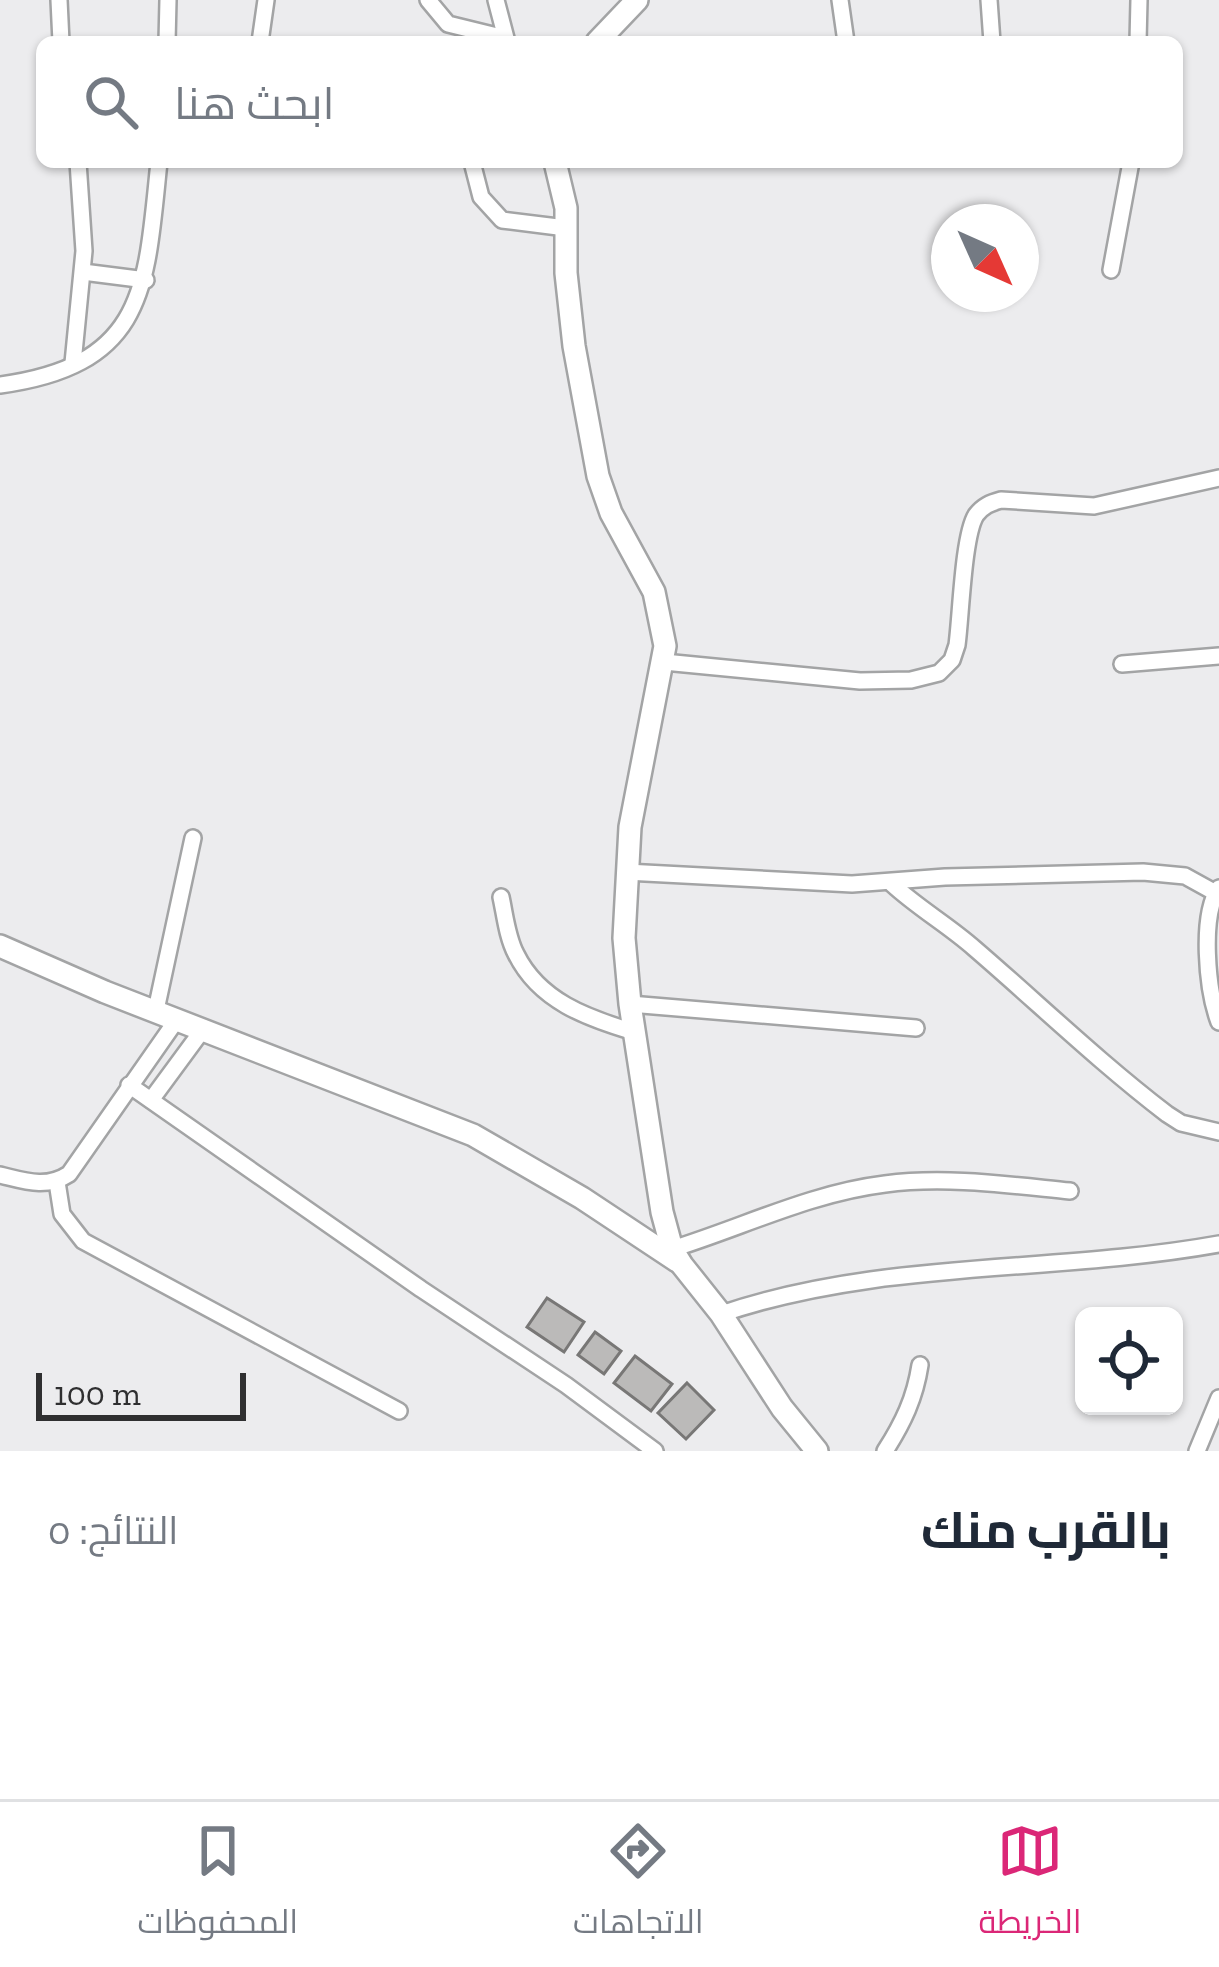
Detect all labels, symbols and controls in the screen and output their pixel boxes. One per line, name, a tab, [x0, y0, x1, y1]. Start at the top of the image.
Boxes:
search box	[36, 36, 1183, 168]
icon: search	[78, 69, 144, 135]
text: ابحث هنا	[174, 77, 335, 131]
north arrow	[931, 204, 1039, 312]
map controls	[1075, 1307, 1183, 1415]
button: locate	[1075, 1307, 1183, 1415]
scale bar	[36, 1367, 246, 1420]
text: 100 m	[54, 1374, 141, 1413]
text: بالقرب منك	[921, 1500, 1171, 1561]
text: النتائج: 0	[48, 1507, 179, 1554]
tab: المحفوظات	[137, 1818, 298, 1952]
tab: الاتجاهات	[573, 1818, 704, 1952]
tab: الخريطة	[979, 1818, 1082, 1952]

